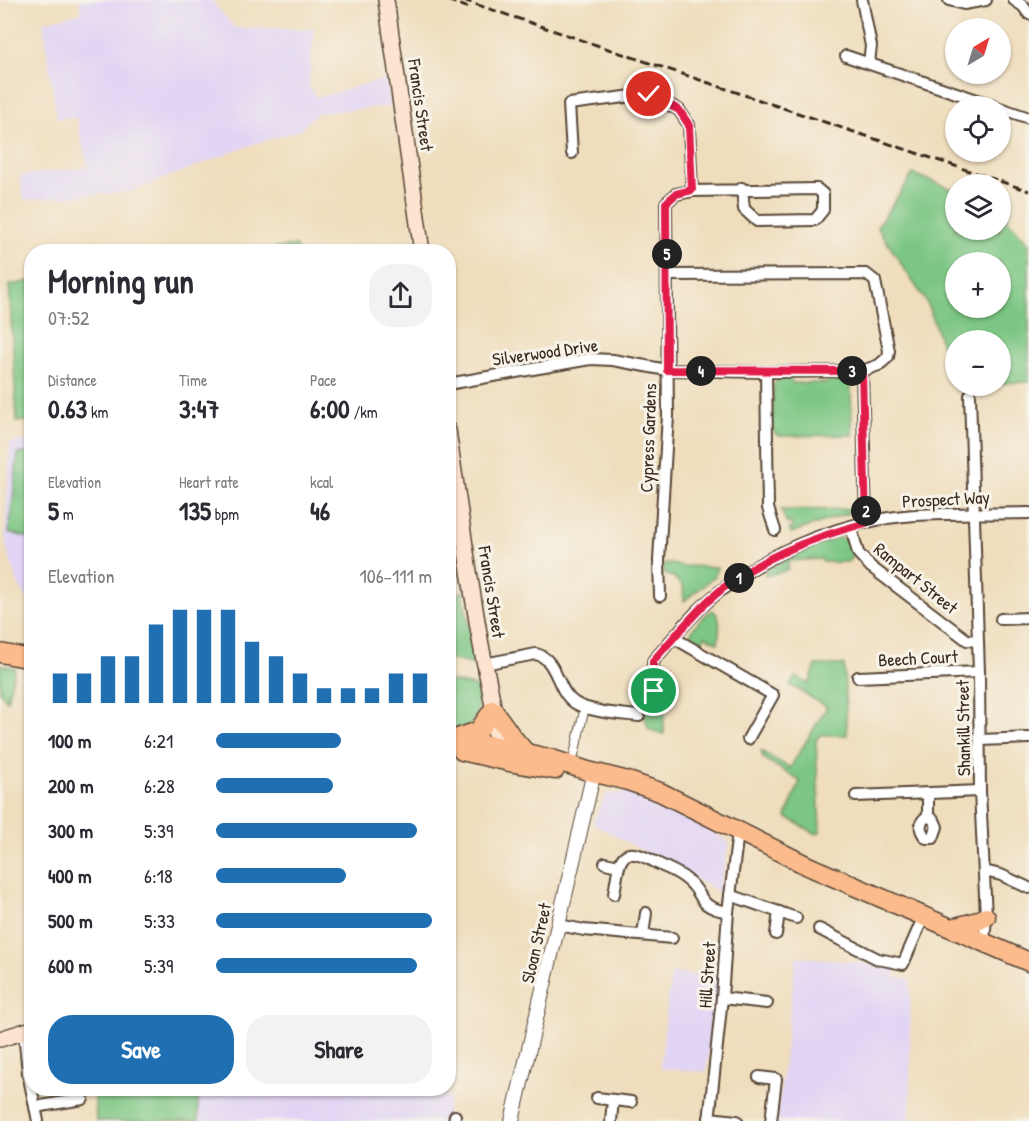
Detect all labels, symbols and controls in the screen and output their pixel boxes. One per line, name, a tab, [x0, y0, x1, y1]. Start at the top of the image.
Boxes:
north arrow	[945, 18, 1011, 84]
map controls	[945, 18, 1011, 396]
street label: Francis Street	[402, 56, 440, 154]
pin	[623, 68, 674, 119]
icon: check	[632, 77, 665, 110]
button: locate	[945, 96, 1011, 162]
button: layers	[945, 174, 1011, 240]
pin: 5	[652, 239, 682, 269]
text: 5	[664, 243, 670, 265]
button: +	[945, 252, 1011, 318]
text: Morning run	[48, 259, 194, 303]
button: share	[369, 264, 432, 327]
text: 07:52	[48, 304, 89, 331]
button: −	[945, 330, 1011, 396]
street label: Silverwood Drive	[491, 332, 599, 372]
pin: 4	[686, 356, 716, 386]
pin: 3	[837, 356, 867, 386]
text: 4	[698, 360, 704, 382]
text: 3	[848, 360, 856, 382]
text: Distance	[48, 369, 97, 391]
text: Time	[179, 369, 207, 391]
text: Pace	[310, 369, 337, 391]
street label: Cypress Gardens	[634, 383, 662, 493]
text: 0.63	[48, 391, 87, 426]
text: 3:47	[179, 391, 219, 426]
text: 6:00	[310, 391, 350, 426]
text: km	[87, 401, 108, 423]
text: /km	[350, 401, 378, 423]
text: Elevation	[48, 471, 101, 493]
text: Heart rate	[179, 471, 239, 493]
text: kcal	[310, 471, 333, 493]
street label: Prospect Way	[902, 484, 991, 514]
text: 5	[48, 493, 59, 528]
text: 135	[179, 493, 211, 528]
text: 46	[310, 493, 330, 528]
pin: 2	[851, 496, 881, 526]
text: 2	[862, 500, 870, 522]
text: m	[59, 503, 74, 525]
text: bpm	[211, 503, 239, 525]
street label: Rampart Street	[869, 536, 964, 620]
street label: Francis Street	[472, 543, 512, 641]
text: Elevation	[48, 562, 114, 589]
text: 106–111 m	[359, 562, 432, 589]
pin: 1	[724, 563, 754, 593]
text: 1	[736, 567, 742, 589]
street label: Beech Court	[878, 643, 959, 673]
pin	[628, 665, 679, 716]
icon: arrive	[637, 674, 670, 707]
street label: Shankill Street	[950, 679, 976, 776]
text: 100 m	[48, 727, 91, 754]
text: 6:21	[144, 727, 173, 754]
text: 200 m	[48, 772, 93, 799]
text: 6:28	[144, 772, 175, 799]
text: 300 m	[48, 817, 93, 844]
text: 5:39	[144, 817, 173, 844]
text: 400 m	[48, 862, 92, 889]
text: 6:18	[144, 862, 173, 889]
street label: Sloan Street	[515, 900, 558, 986]
text: 500 m	[48, 907, 93, 934]
text: 5:33	[144, 907, 175, 934]
street label: Hill Street	[692, 940, 722, 1009]
text: 600 m	[48, 952, 92, 979]
text: 5:39	[144, 952, 173, 979]
button: Save	[48, 1015, 234, 1084]
button: Share	[246, 1015, 432, 1084]

